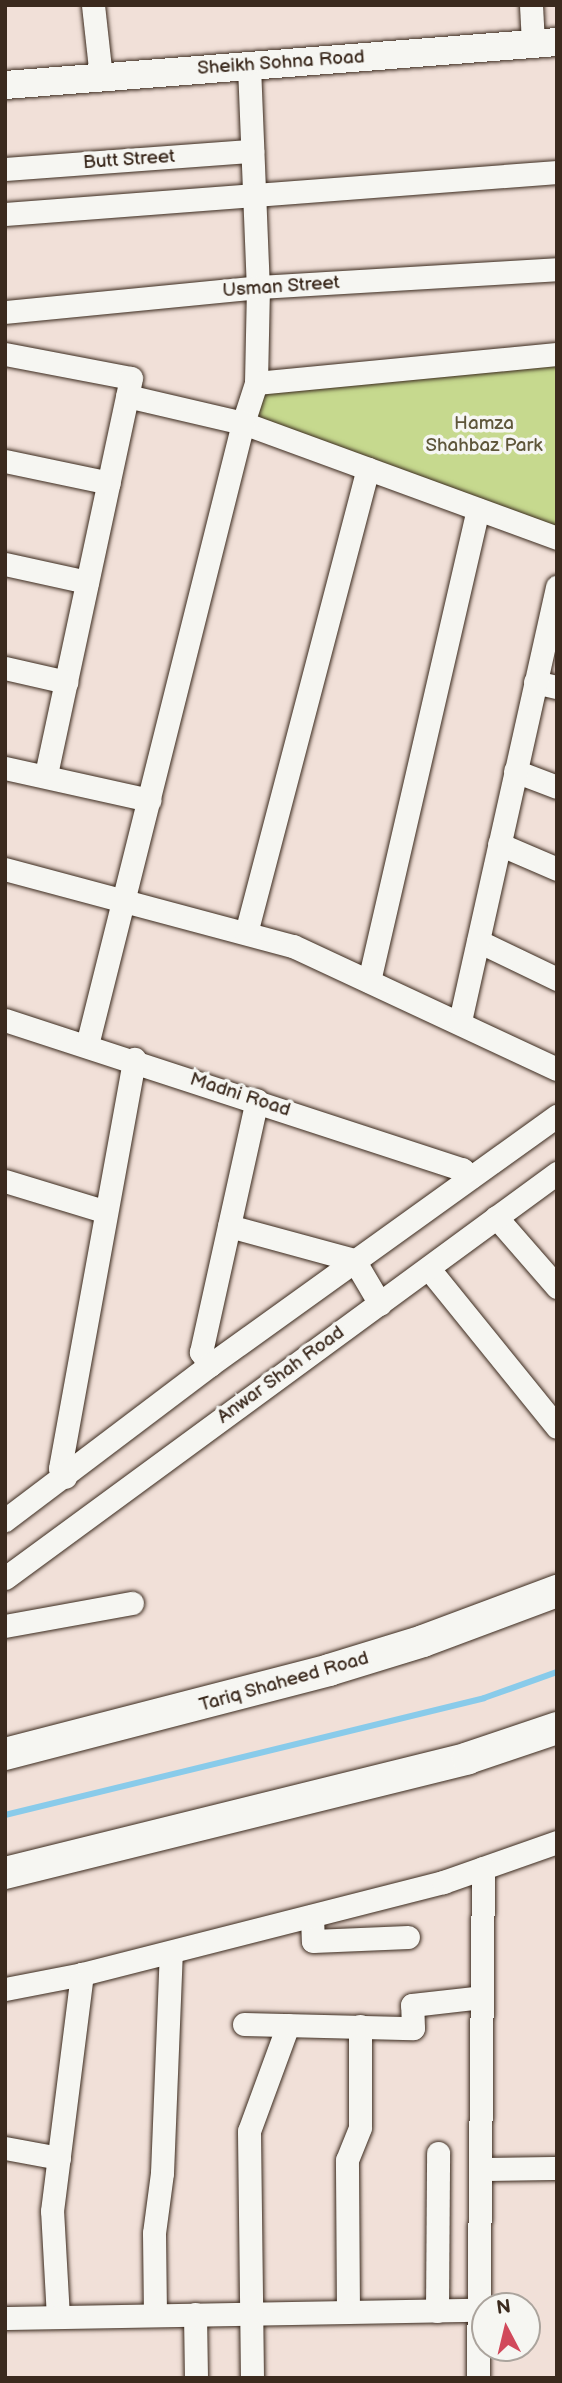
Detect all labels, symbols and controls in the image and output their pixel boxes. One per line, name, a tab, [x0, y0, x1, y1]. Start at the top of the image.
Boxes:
street label: Sheikh Sohna Road	[196, 46, 366, 80]
street label: Butt Street	[82, 145, 176, 175]
street label: Usman Street	[221, 272, 341, 302]
park label: Hamza Shahbaz Park	[425, 413, 543, 457]
street label: Madni Road	[187, 1068, 293, 1122]
street label: Anwar Shah Road	[213, 1321, 349, 1429]
street label: Tariq Shaheed Road	[197, 1647, 371, 1717]
north arrow	[471, 2292, 541, 2362]
text: N	[495, 2295, 512, 2320]

